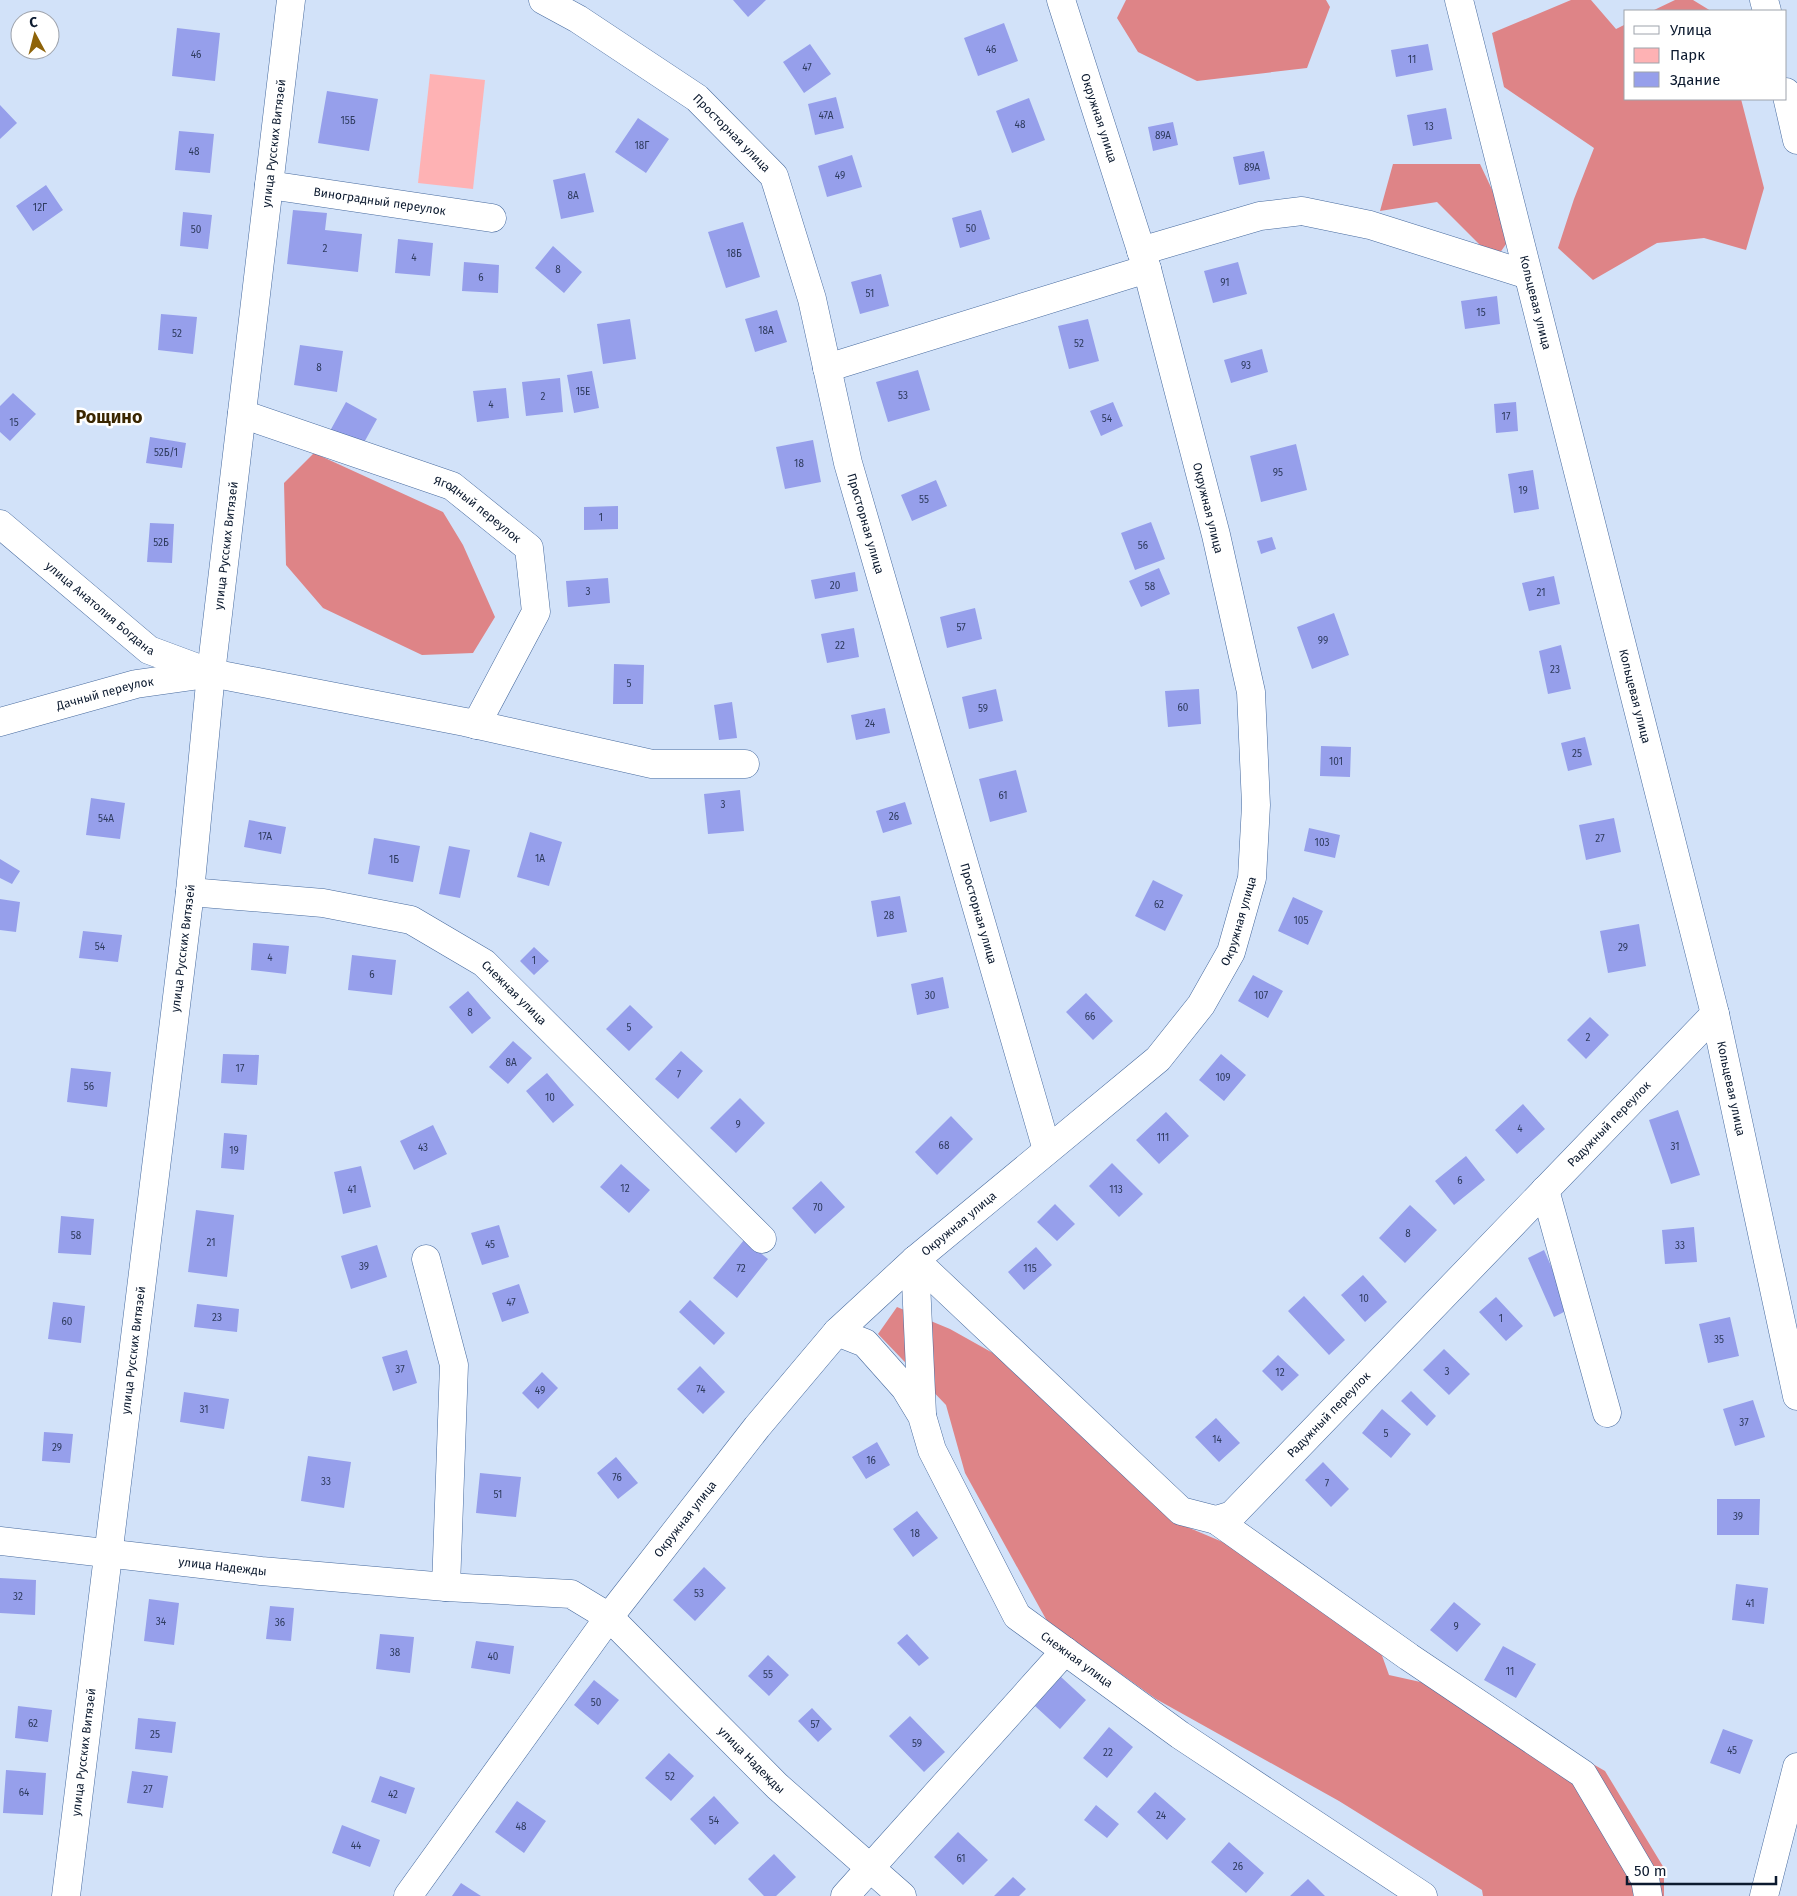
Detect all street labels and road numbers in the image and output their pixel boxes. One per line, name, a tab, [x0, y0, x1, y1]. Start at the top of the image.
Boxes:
street label: Окружная улица	[1078, 72, 1120, 164]
street label: улица Русских Витязей	[259, 78, 289, 208]
street label: Просторная улица	[690, 91, 773, 175]
street label: Виноградный переулок	[313, 185, 448, 218]
street label: Кольцевая улица	[1517, 254, 1554, 351]
street label: Окружная улица	[1190, 461, 1226, 555]
street label: Просторная улица	[844, 472, 887, 576]
street label: Ягодный переулок	[432, 473, 524, 546]
street label: улица Русских Витязей	[212, 481, 241, 610]
street label: улица Анатолия Богдана	[43, 559, 156, 658]
street label: Кольцевая улица	[1616, 647, 1653, 745]
street label: Дачный переулок	[54, 674, 155, 713]
street label: Просторная улица	[957, 862, 1000, 966]
street label: Окружная улица	[1218, 875, 1259, 968]
street label: улица Русских Витязей	[168, 883, 198, 1013]
street label: Снежная улица	[479, 958, 549, 1028]
street label: Кольцевая улица	[1714, 1040, 1748, 1137]
street label: Радужный переулок	[1565, 1077, 1654, 1170]
street label: Окружная улица	[919, 1189, 999, 1259]
street label: улица Русских Витязей	[119, 1285, 148, 1415]
street label: Радужный переулок	[1284, 1368, 1374, 1460]
street label: Окружная улица	[651, 1478, 719, 1560]
street label: улица Надежды	[178, 1555, 267, 1578]
street label: Снежная улица	[1038, 1629, 1116, 1691]
street label: улица Русских Витязей	[69, 1687, 99, 1817]
street label: улица Надежды	[715, 1724, 788, 1797]

